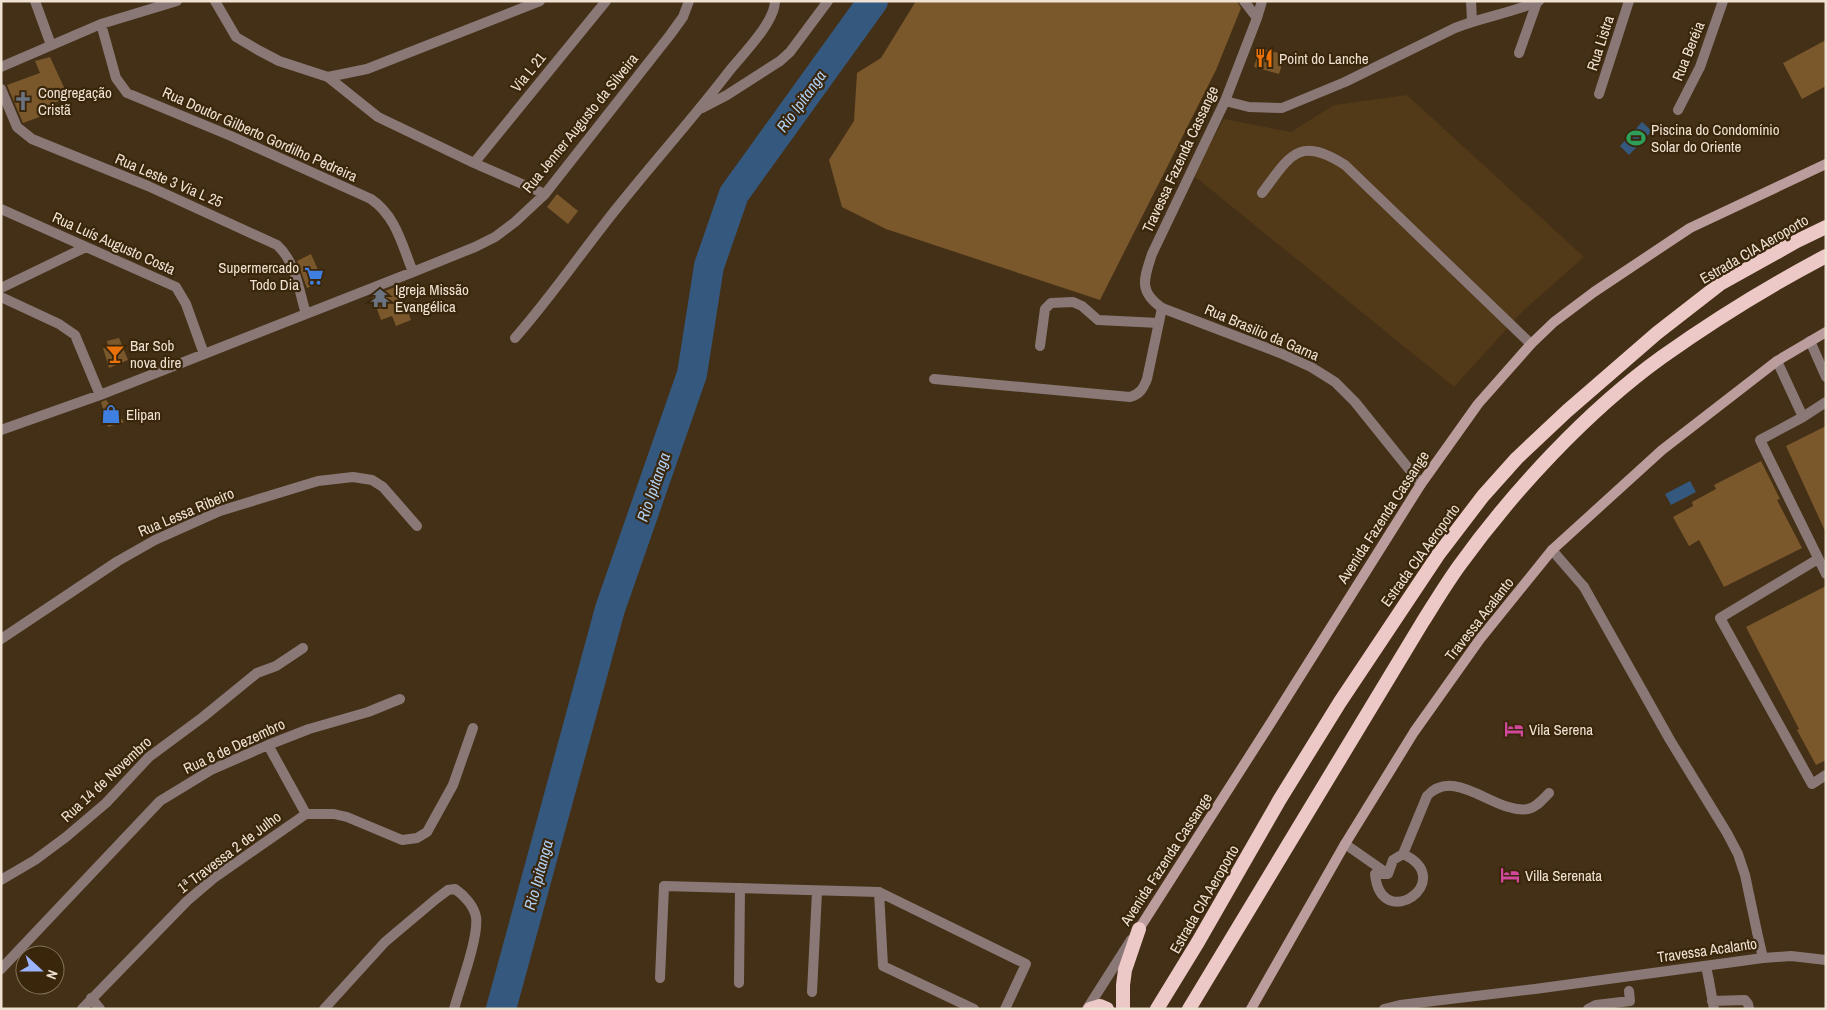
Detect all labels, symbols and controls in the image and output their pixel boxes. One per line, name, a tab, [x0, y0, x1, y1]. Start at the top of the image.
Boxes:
street label: Rua Listra	[1581, 13, 1619, 73]
street label: Rua Beréia	[1667, 18, 1709, 84]
restaurant icon: Point do Lanche	[1253, 47, 1275, 69]
street label: Via L 21	[506, 48, 550, 96]
place label: Point do Lanche	[1279, 48, 1369, 69]
street label: Rua Jenner Augusto da Silveira	[517, 49, 643, 197]
water label: Rio Ipitanga	[771, 66, 831, 136]
street label: Rua Doutor Gilberto Gordilho Pedreira	[159, 81, 361, 187]
place label: Congregação Cristã	[38, 82, 112, 120]
street label: Travessa Fazenda Cassange	[1137, 82, 1223, 236]
church icon: Congregação Cristã	[12, 90, 34, 112]
place label: Piscina do Condomínio Solar do Oriente	[1651, 119, 1780, 157]
sports icon: Piscina do Condomínio Solar do Oriente	[1625, 127, 1647, 149]
street label: Rua Leste 3 Via L 25	[112, 148, 226, 212]
street label: Rua Luís Augusto Costa	[49, 206, 179, 280]
street label: Estrada CIA Aeroporto	[1696, 209, 1812, 289]
place label: Supermercado Todo Dia	[218, 257, 299, 295]
supermarket icon: Supermercado Todo Dia	[303, 265, 325, 287]
place label: Igreja Missão Evangélica	[395, 279, 469, 317]
temple icon: Igreja Missão Evangélica	[369, 287, 391, 309]
street label: Rua Brasilio da Garna	[1202, 298, 1323, 366]
place label: Bar Sob nova dire	[130, 335, 181, 373]
bar icon: Bar Sob nova dire	[104, 343, 126, 365]
shop icon: Elipan	[100, 403, 122, 425]
place label: Elipan	[126, 404, 161, 425]
street label: Avenida Fazenda Cassange	[1332, 446, 1434, 588]
water label: Rio Ipitanga	[631, 450, 675, 524]
street label: Rua Lessa Ribeiro	[135, 482, 237, 542]
street label: Estrada CIA Aeroporto	[1376, 499, 1465, 611]
street label: Travessa Acalanto	[1440, 573, 1518, 665]
street label: Rua 8 de Dezembro	[180, 713, 288, 779]
hotel icon: Vila Serena	[1503, 718, 1525, 740]
place label: Vila Serena	[1529, 719, 1593, 740]
street label: Rua 14 de Novembro	[56, 731, 156, 827]
street label: Avenida Fazenda Cassange	[1115, 788, 1217, 930]
street label: 1ª Travessa 2 de Julho	[173, 806, 285, 898]
water label: Rio Ipitanga	[518, 838, 558, 912]
street label: Estrada CIA Aeroporto	[1164, 841, 1244, 957]
hotel icon: Villa Serenata	[1499, 864, 1521, 886]
place label: Villa Serenata	[1525, 865, 1602, 886]
street label: Travessa Acalanto	[1656, 933, 1758, 967]
north arrow	[15, 945, 65, 995]
text: N	[42, 968, 62, 982]

